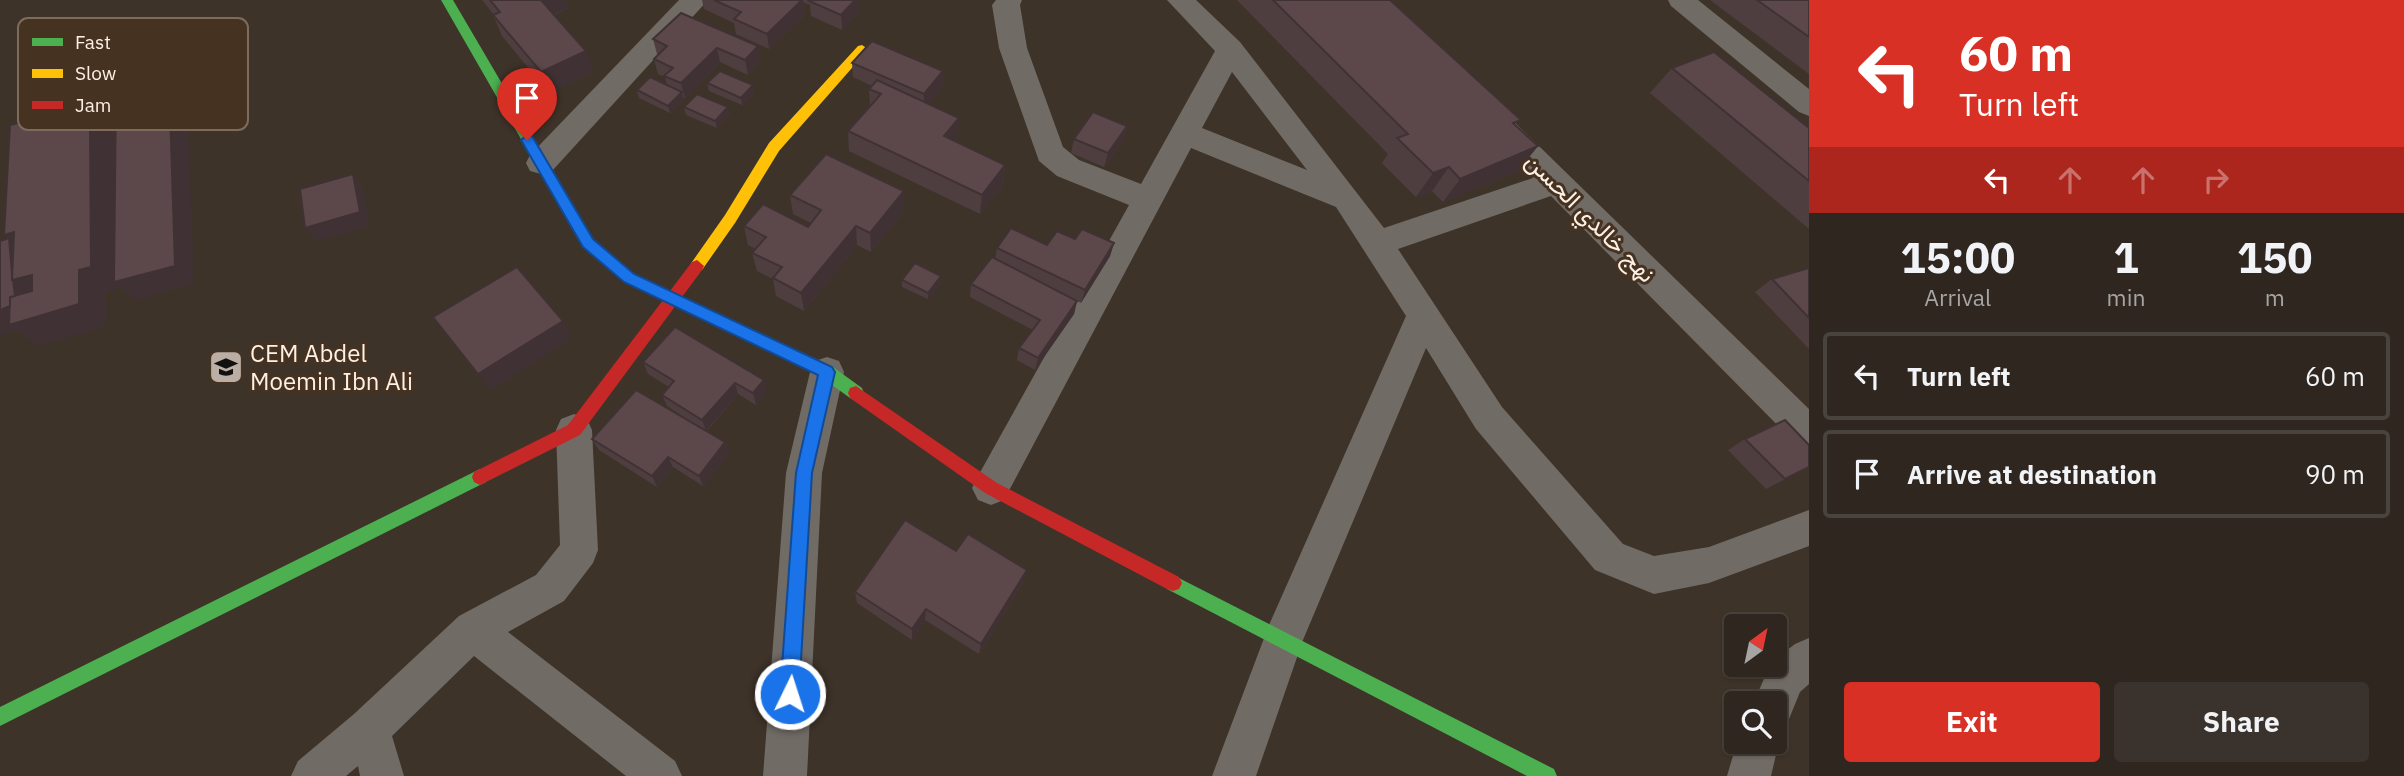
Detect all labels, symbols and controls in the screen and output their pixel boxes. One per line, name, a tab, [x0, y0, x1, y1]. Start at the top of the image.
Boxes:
legend	[18, 18, 248, 130]
text: 60 m	[1959, 21, 2073, 84]
icon: left	[1844, 28, 1935, 119]
text: Fast	[75, 30, 111, 54]
text: Slow	[75, 61, 116, 85]
pin	[497, 68, 557, 140]
icon: arrive	[508, 79, 546, 117]
text: Turn left	[1959, 83, 2079, 125]
text: Jam	[75, 93, 111, 117]
street label: نهج خالدي الحسن	[1516, 145, 1663, 292]
icon: left	[1978, 161, 2016, 199]
icon: ahead	[2051, 161, 2089, 199]
icon: ahead	[2124, 161, 2162, 199]
icon: right	[2197, 161, 2235, 199]
text: 15:00	[1900, 230, 2015, 285]
text: 1	[2113, 230, 2139, 285]
text: 150	[2237, 230, 2313, 285]
text: Arrival	[1924, 282, 1991, 312]
text: min	[2107, 282, 2145, 312]
text: m	[2265, 282, 2285, 312]
place label: CEM Abdel Moemin Ibn Ali	[250, 337, 413, 397]
school or university icon: CEM Abdel Moemin Ibn Ali	[207, 348, 245, 386]
icon: left	[1848, 357, 1886, 395]
text: Turn left	[1907, 359, 2010, 393]
text: 60 m	[2305, 359, 2365, 393]
icon: arrive	[1848, 455, 1886, 493]
text: Arrive at destination	[1907, 457, 2157, 491]
text: 90 m	[2305, 457, 2365, 491]
north arrow	[1724, 614, 1787, 677]
map controls	[1724, 614, 1787, 754]
position arrow	[753, 657, 827, 731]
button: Exit	[1844, 682, 2100, 762]
button: Share	[2114, 682, 2369, 762]
button: search	[1724, 691, 1787, 754]

